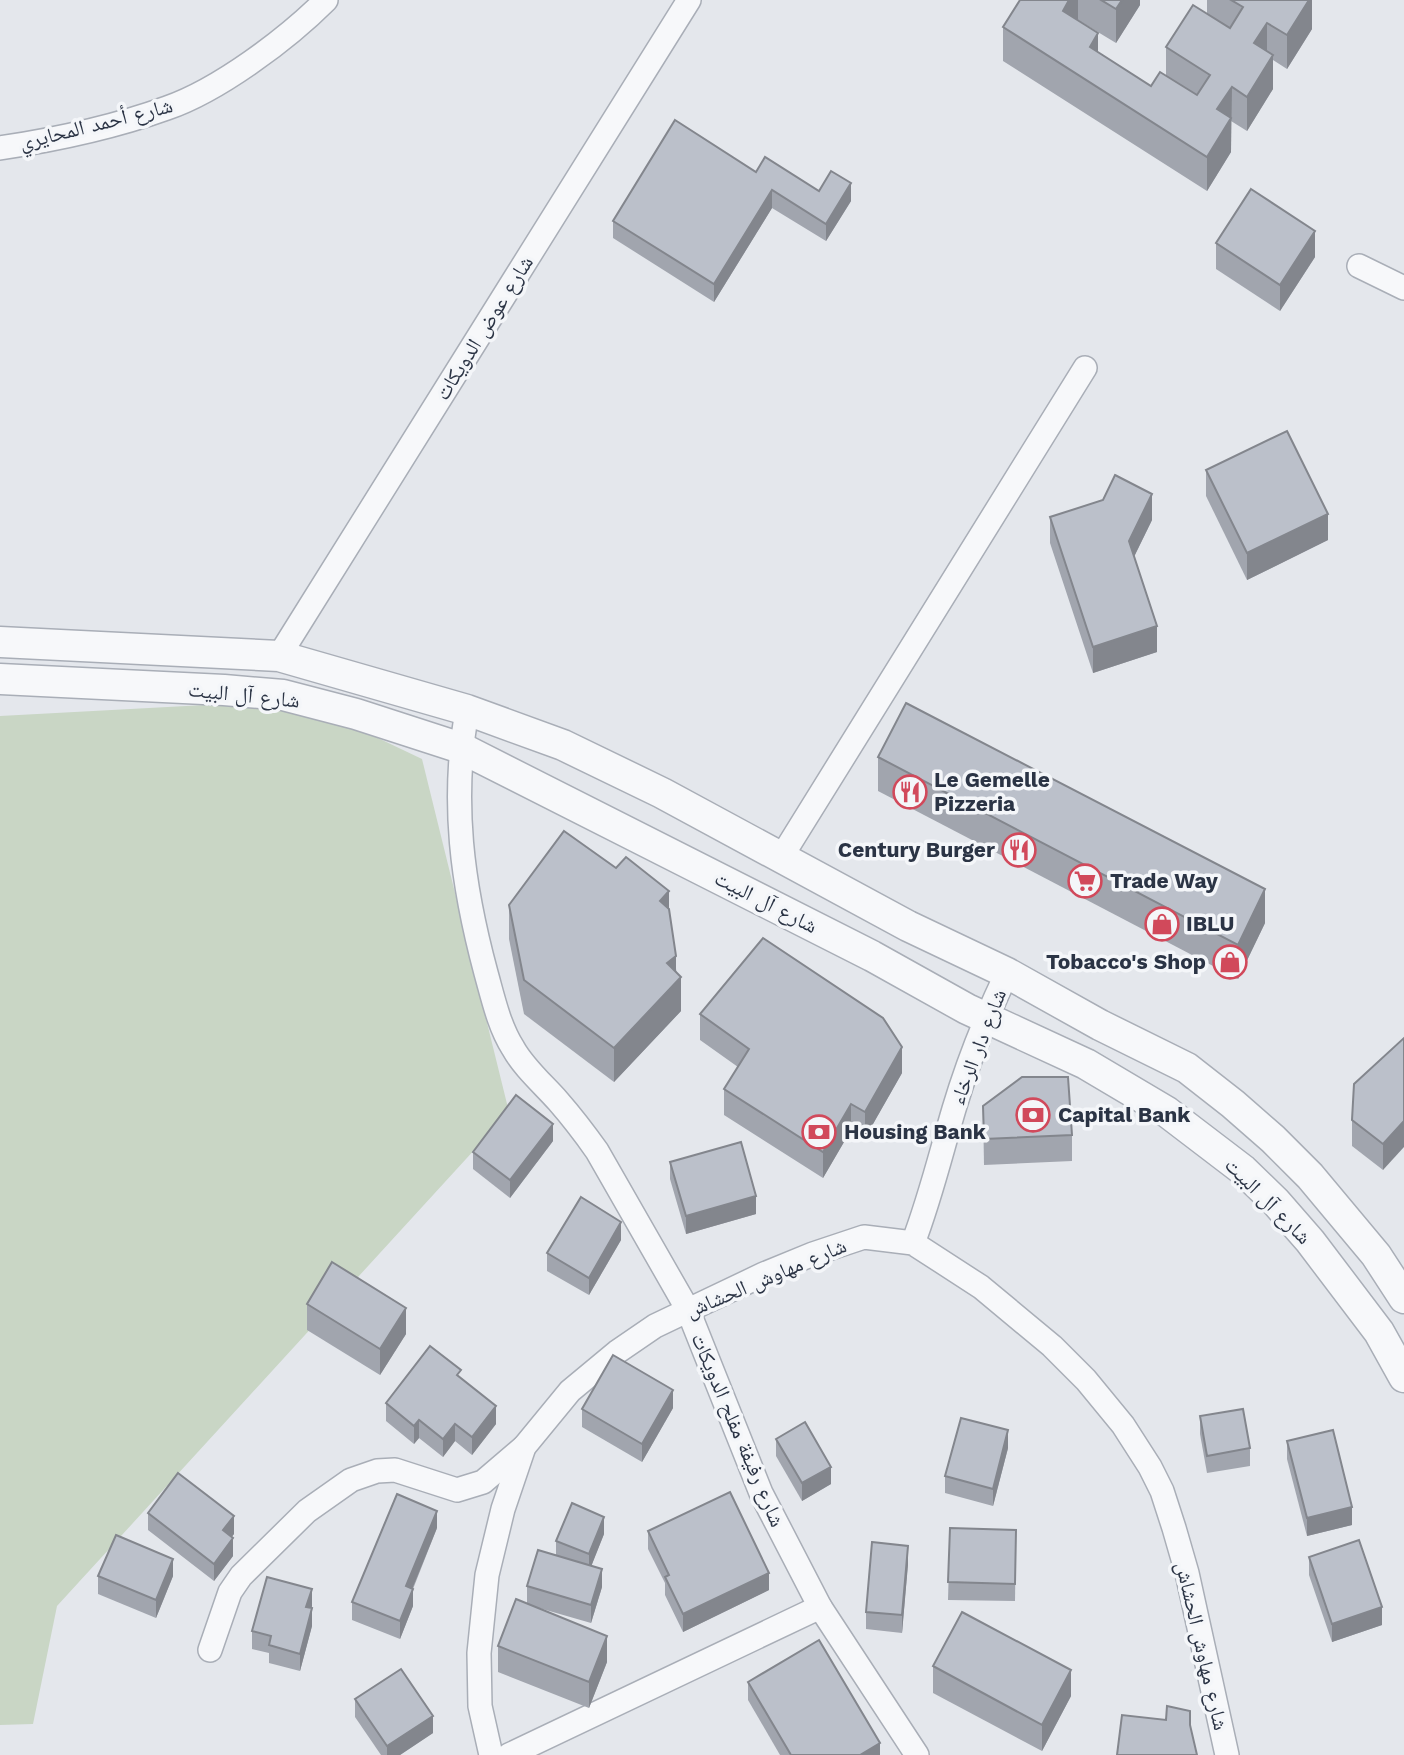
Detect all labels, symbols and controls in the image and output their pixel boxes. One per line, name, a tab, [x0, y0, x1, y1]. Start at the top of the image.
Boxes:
street label: شارع أحمد المحايري	[17, 92, 176, 159]
street label: شارع عوض الدويكات	[429, 251, 539, 405]
street label: شارع آل البيت	[187, 676, 301, 714]
place label: Le Gemelle Pizzeria	[934, 767, 1050, 816]
restaurant icon: Le Gemelle Pizzeria	[891, 773, 929, 811]
restaurant icon: Century Burger	[1000, 831, 1038, 869]
place label: Century Burger	[838, 837, 995, 862]
supermarket icon: Trade Way	[1066, 862, 1104, 900]
street label: شارع آل البيت	[710, 865, 822, 939]
place label: Trade Way	[1110, 868, 1218, 893]
shop icon: IBLU	[1143, 905, 1181, 943]
place label: IBLU	[1186, 911, 1234, 936]
shop icon: Tobacco's Shop	[1211, 943, 1249, 981]
place label: Tobacco's Shop	[1046, 949, 1206, 974]
street label: شارع دار الرخاء	[944, 985, 1012, 1109]
bank icon: Capital Bank	[1014, 1096, 1052, 1134]
place label: Capital Bank	[1058, 1102, 1191, 1127]
bank icon: Housing Bank	[800, 1113, 838, 1151]
place label: Housing Bank	[844, 1119, 987, 1144]
street label: شارع آل البيت	[1219, 1152, 1317, 1250]
street label: شارع مهاوش الحشاش	[682, 1232, 850, 1324]
street label: شارع رفيفة مفلح الدويكات	[685, 1329, 791, 1531]
street label: شارع مهاوش الحشاش	[1170, 1559, 1234, 1733]

